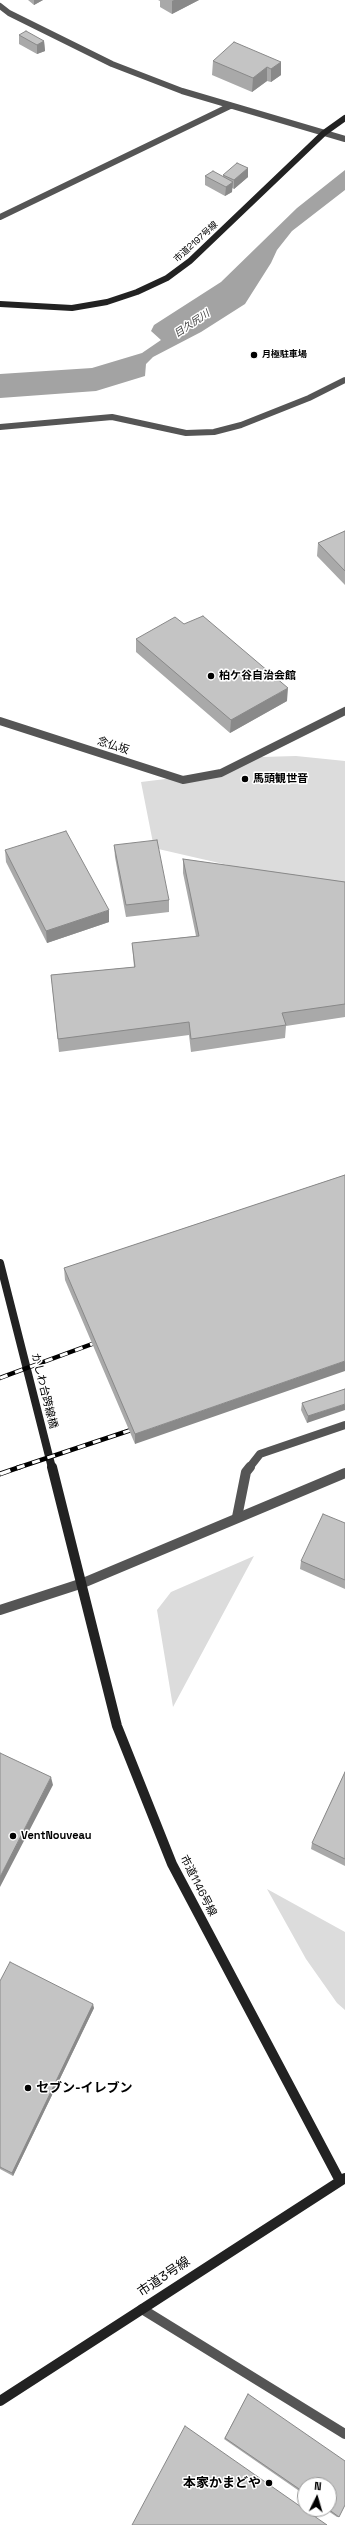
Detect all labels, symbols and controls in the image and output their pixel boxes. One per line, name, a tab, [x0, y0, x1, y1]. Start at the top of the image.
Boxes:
street label: 市道2197号線	[172, 219, 220, 265]
water label: 目久尻川	[172, 308, 212, 340]
marker: 月極駐車場	[249, 350, 259, 360]
place label: 月極駐車場	[262, 350, 307, 360]
place label: 柏ケ谷自治会館	[219, 669, 296, 683]
marker: 柏ケ谷自治会館	[206, 671, 216, 681]
street label: 念仏坂	[95, 735, 131, 757]
place label: 馬頭観世音	[253, 772, 308, 786]
marker: 馬頭観世音	[240, 774, 250, 784]
street label: かしわ台跨線橋	[28, 1352, 60, 1430]
place label: VentNouveau	[21, 1829, 92, 1843]
marker: VentNouveau	[8, 1831, 18, 1841]
street label: 市道1146号線	[177, 1853, 219, 1919]
place label: セブン-イレブン	[36, 2080, 133, 2096]
marker: セブン-イレブン	[23, 2083, 33, 2093]
street label: 市道3号線	[135, 2254, 193, 2300]
place label: 本家かまどや	[183, 2475, 261, 2491]
north arrow	[297, 2477, 337, 2517]
marker: 本家かまどや	[264, 2478, 274, 2488]
text: N	[314, 2479, 322, 2493]

